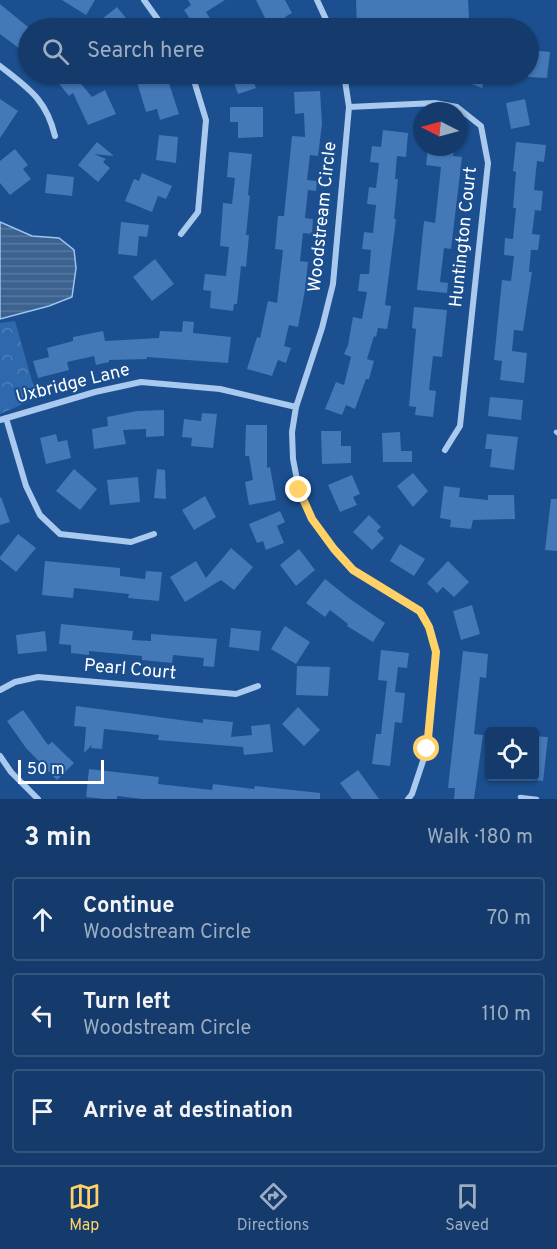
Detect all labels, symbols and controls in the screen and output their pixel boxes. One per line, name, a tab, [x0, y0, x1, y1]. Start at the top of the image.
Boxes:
search box	[18, 18, 539, 84]
icon: search	[39, 35, 72, 68]
text: Search here	[87, 38, 205, 65]
north arrow	[413, 102, 467, 156]
street label: Woodstream Circle	[304, 141, 342, 293]
street label: Huntington Court	[445, 166, 483, 308]
street label: Uxbridge Lane	[14, 359, 132, 409]
route end	[285, 476, 311, 502]
street label: Pearl Court	[83, 655, 177, 685]
map controls	[485, 727, 539, 781]
button: locate	[485, 727, 539, 781]
route start	[413, 735, 439, 761]
scale bar	[18, 757, 104, 784]
text: 50 m	[27, 760, 65, 780]
text: 3 min	[24, 822, 92, 855]
text: Walk · 180 m	[427, 825, 533, 851]
text: Continue	[83, 893, 174, 920]
icon: ahead	[26, 903, 59, 936]
text: 70 m	[487, 906, 531, 932]
text: Woodstream Circle	[83, 920, 251, 946]
text: Turn left	[83, 989, 171, 1016]
icon: left	[26, 999, 59, 1032]
text: 110 m	[482, 1002, 531, 1028]
text: Woodstream Circle	[83, 1016, 251, 1042]
icon: arrive	[26, 1095, 59, 1128]
text: Arrive at destination	[83, 1098, 293, 1125]
tab: Map	[68, 1180, 101, 1236]
tab: Directions	[237, 1180, 309, 1236]
tab: Saved	[445, 1180, 489, 1236]

